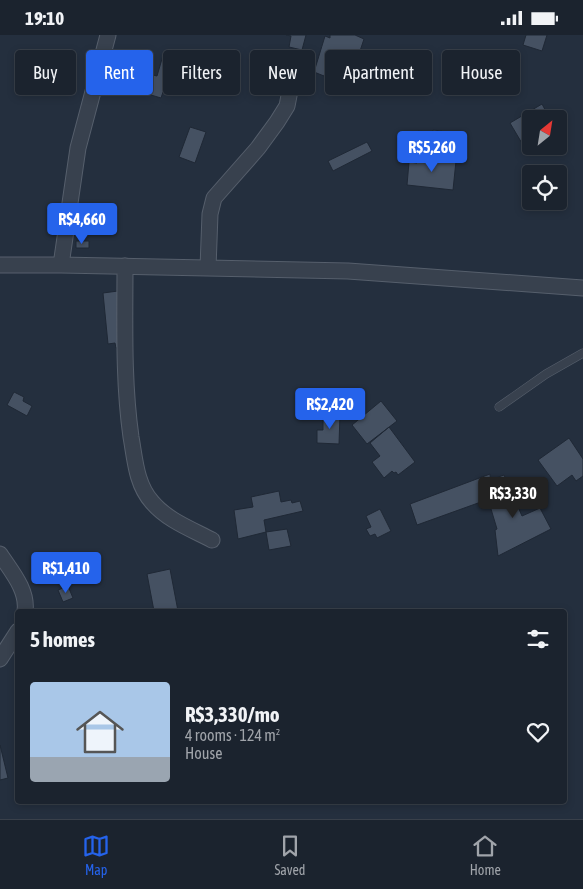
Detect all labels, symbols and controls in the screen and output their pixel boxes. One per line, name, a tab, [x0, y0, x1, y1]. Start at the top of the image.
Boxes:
text: 19:10	[25, 7, 64, 29]
chip: Buy	[15, 50, 76, 95]
chip: Rent	[86, 50, 153, 95]
chip: Filters	[163, 50, 240, 95]
chip: New	[250, 50, 315, 95]
chip: Apartment	[325, 50, 432, 95]
chip: House	[442, 50, 520, 95]
north arrow	[522, 110, 568, 155]
map controls	[522, 110, 567, 210]
pin: R$5,260	[386, 131, 478, 173]
text: R$5,260	[408, 138, 456, 156]
button: locate	[522, 165, 567, 210]
pin: R$4,660	[36, 203, 128, 245]
text: R$4,660	[58, 210, 106, 228]
pin: R$2,420	[284, 387, 376, 430]
text: R$2,420	[306, 395, 354, 413]
pin: R$3,330	[467, 477, 559, 519]
text: R$3,330	[489, 484, 537, 502]
pin: R$1,410	[20, 551, 112, 594]
text: R$1,410	[42, 559, 90, 577]
icon: filters	[524, 625, 552, 653]
text: 5 homes	[30, 627, 95, 651]
icon: home	[70, 702, 130, 762]
text: R$3,330/mo	[185, 702, 280, 726]
icon: heart	[524, 718, 552, 746]
text: 4 rooms · 124 m²	[185, 726, 280, 744]
text: House	[185, 744, 222, 762]
tab: Map	[82, 832, 110, 878]
tab: Saved	[274, 832, 305, 878]
tab: Home	[470, 832, 501, 878]

